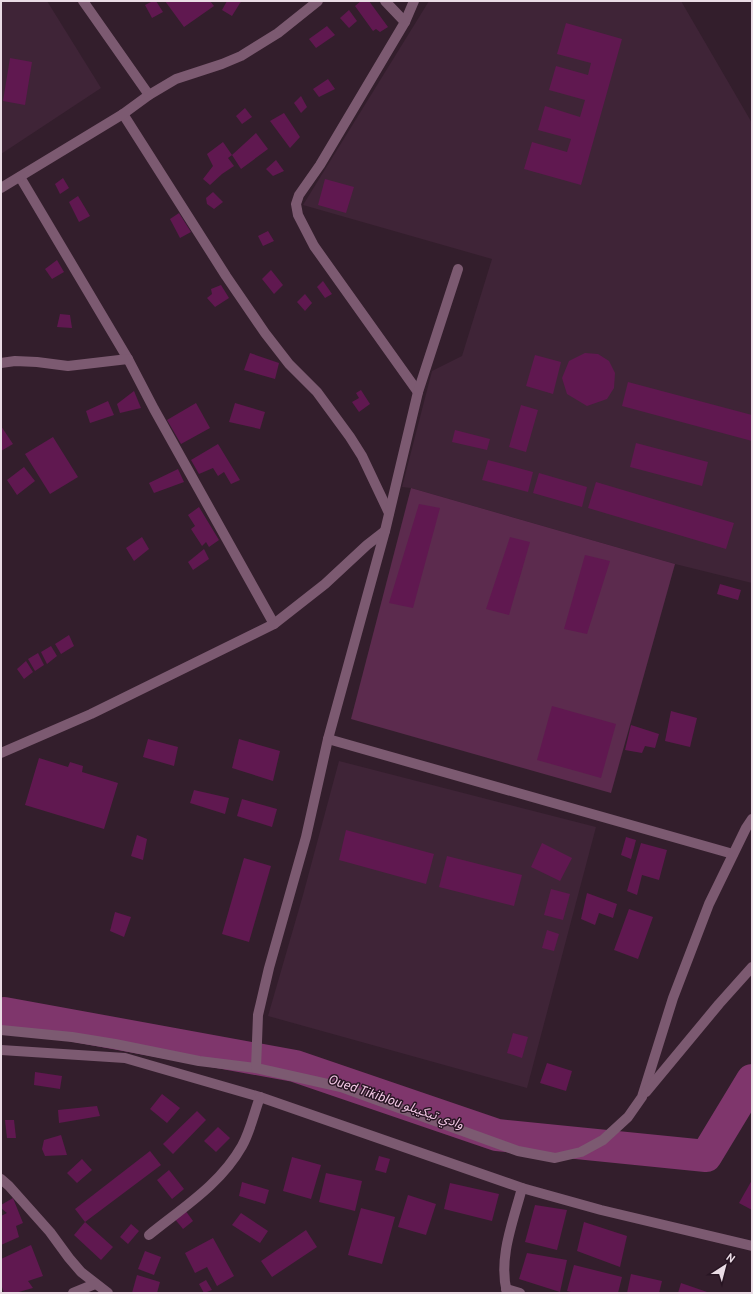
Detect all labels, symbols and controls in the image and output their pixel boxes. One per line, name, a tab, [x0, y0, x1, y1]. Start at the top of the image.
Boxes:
water label: Oued Tikiblou وادي تيكيبلو	[325, 1072, 466, 1135]
north arrow	[705, 1246, 745, 1286]
text: N	[723, 1251, 738, 1267]

